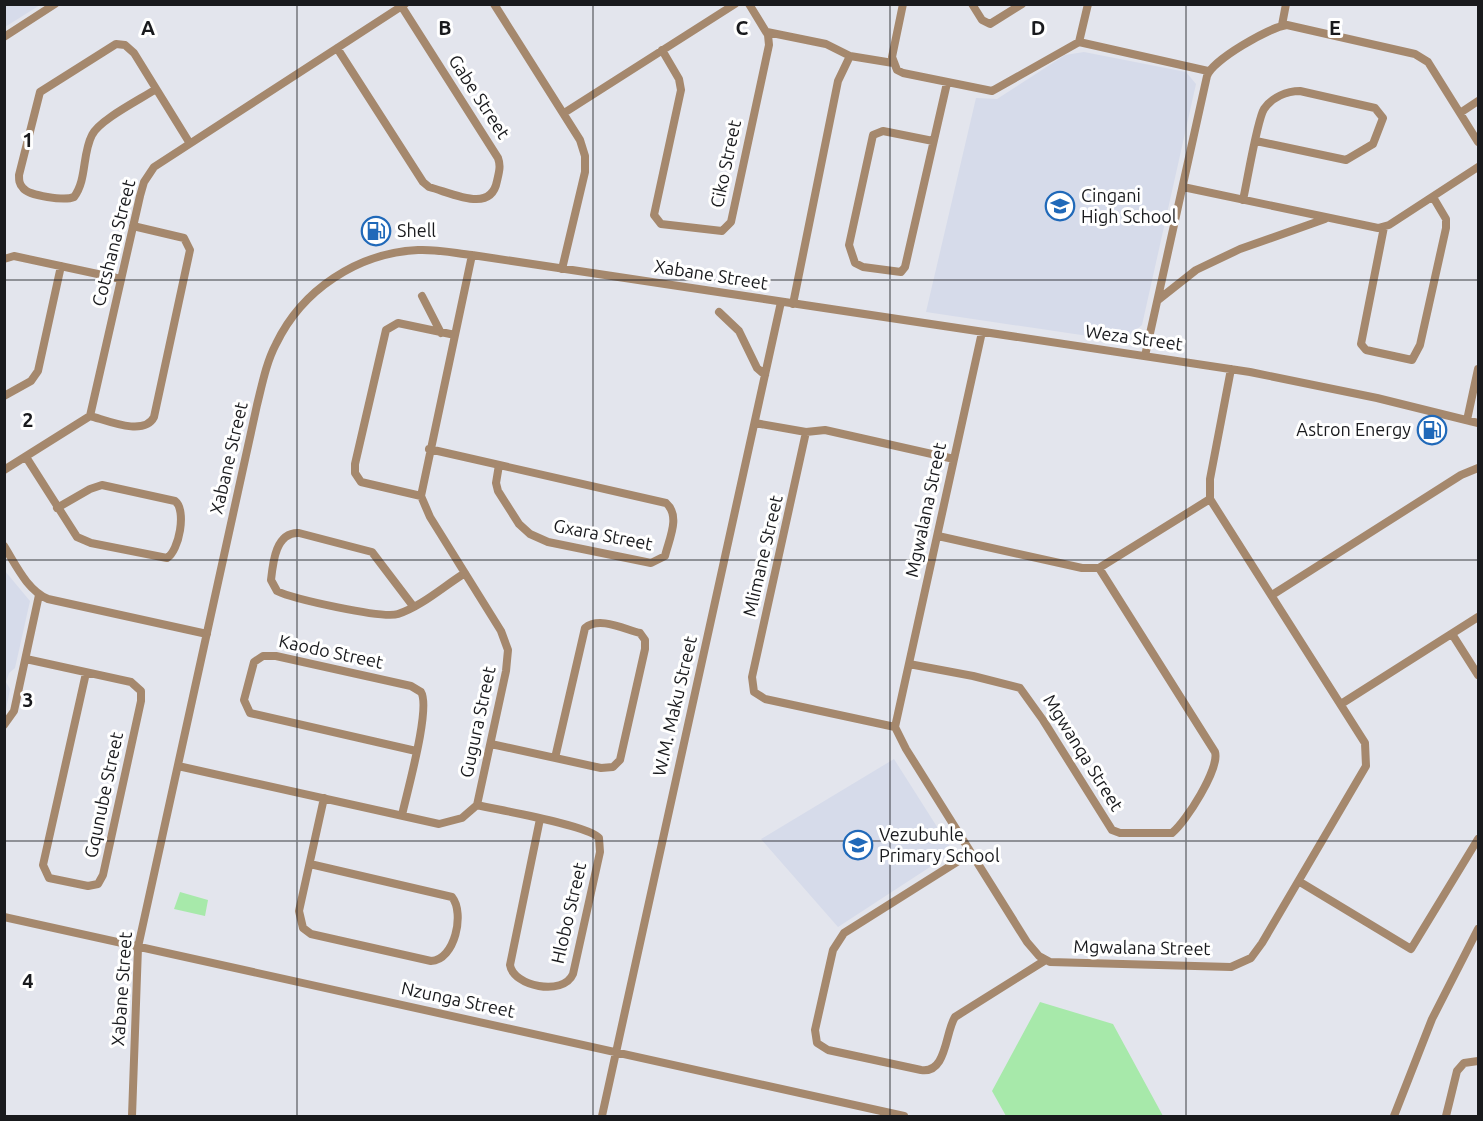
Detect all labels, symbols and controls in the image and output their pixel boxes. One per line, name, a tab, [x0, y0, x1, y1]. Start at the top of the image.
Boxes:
text: A	[141, 16, 155, 39]
text: B	[438, 16, 452, 39]
text: C	[736, 16, 749, 39]
text: D	[1031, 16, 1045, 39]
text: E	[1329, 16, 1341, 39]
street label: Gabe Street	[445, 51, 514, 142]
street label: Ciko Street	[706, 118, 744, 209]
text: 1	[22, 128, 34, 151]
street label: Cotshana Street	[88, 177, 138, 308]
place label: Cingani High School	[1081, 185, 1177, 226]
school or university icon: Cingani High School	[1044, 190, 1076, 222]
fuel station icon: Shell	[360, 215, 392, 247]
place label: Shell	[397, 220, 436, 240]
street label: Xabane Street	[653, 255, 769, 293]
street label: Weza Street	[1084, 320, 1184, 354]
street label: Xabane Street	[205, 400, 251, 516]
text: 2	[22, 408, 34, 431]
fuel station icon: Astron Energy	[1416, 414, 1448, 446]
place label: Astron Energy	[1296, 419, 1411, 439]
street label: Mgwalana Street	[901, 441, 949, 579]
street label: Mlimane Street	[738, 493, 786, 618]
street label: Gxara Street	[552, 515, 655, 553]
street label: Kaodo Street	[277, 630, 385, 672]
street label: W.M. Maku Street	[648, 634, 700, 778]
street label: Gugura Street	[455, 664, 499, 779]
text: 3	[22, 688, 34, 711]
street label: Mgwanqa Street	[1040, 691, 1128, 814]
street label: Gqunube Street	[80, 730, 126, 860]
place label: Vezubuhle Primary School	[879, 824, 1000, 865]
school or university icon: Vezubuhle Primary School	[842, 829, 874, 861]
street label: Hlobo Street	[547, 860, 589, 965]
street label: Xabane Street	[107, 931, 135, 1047]
street label: Mgwalana Street	[1073, 936, 1211, 958]
text: 4	[22, 969, 34, 992]
street label: Nzunga Street	[400, 977, 517, 1021]

